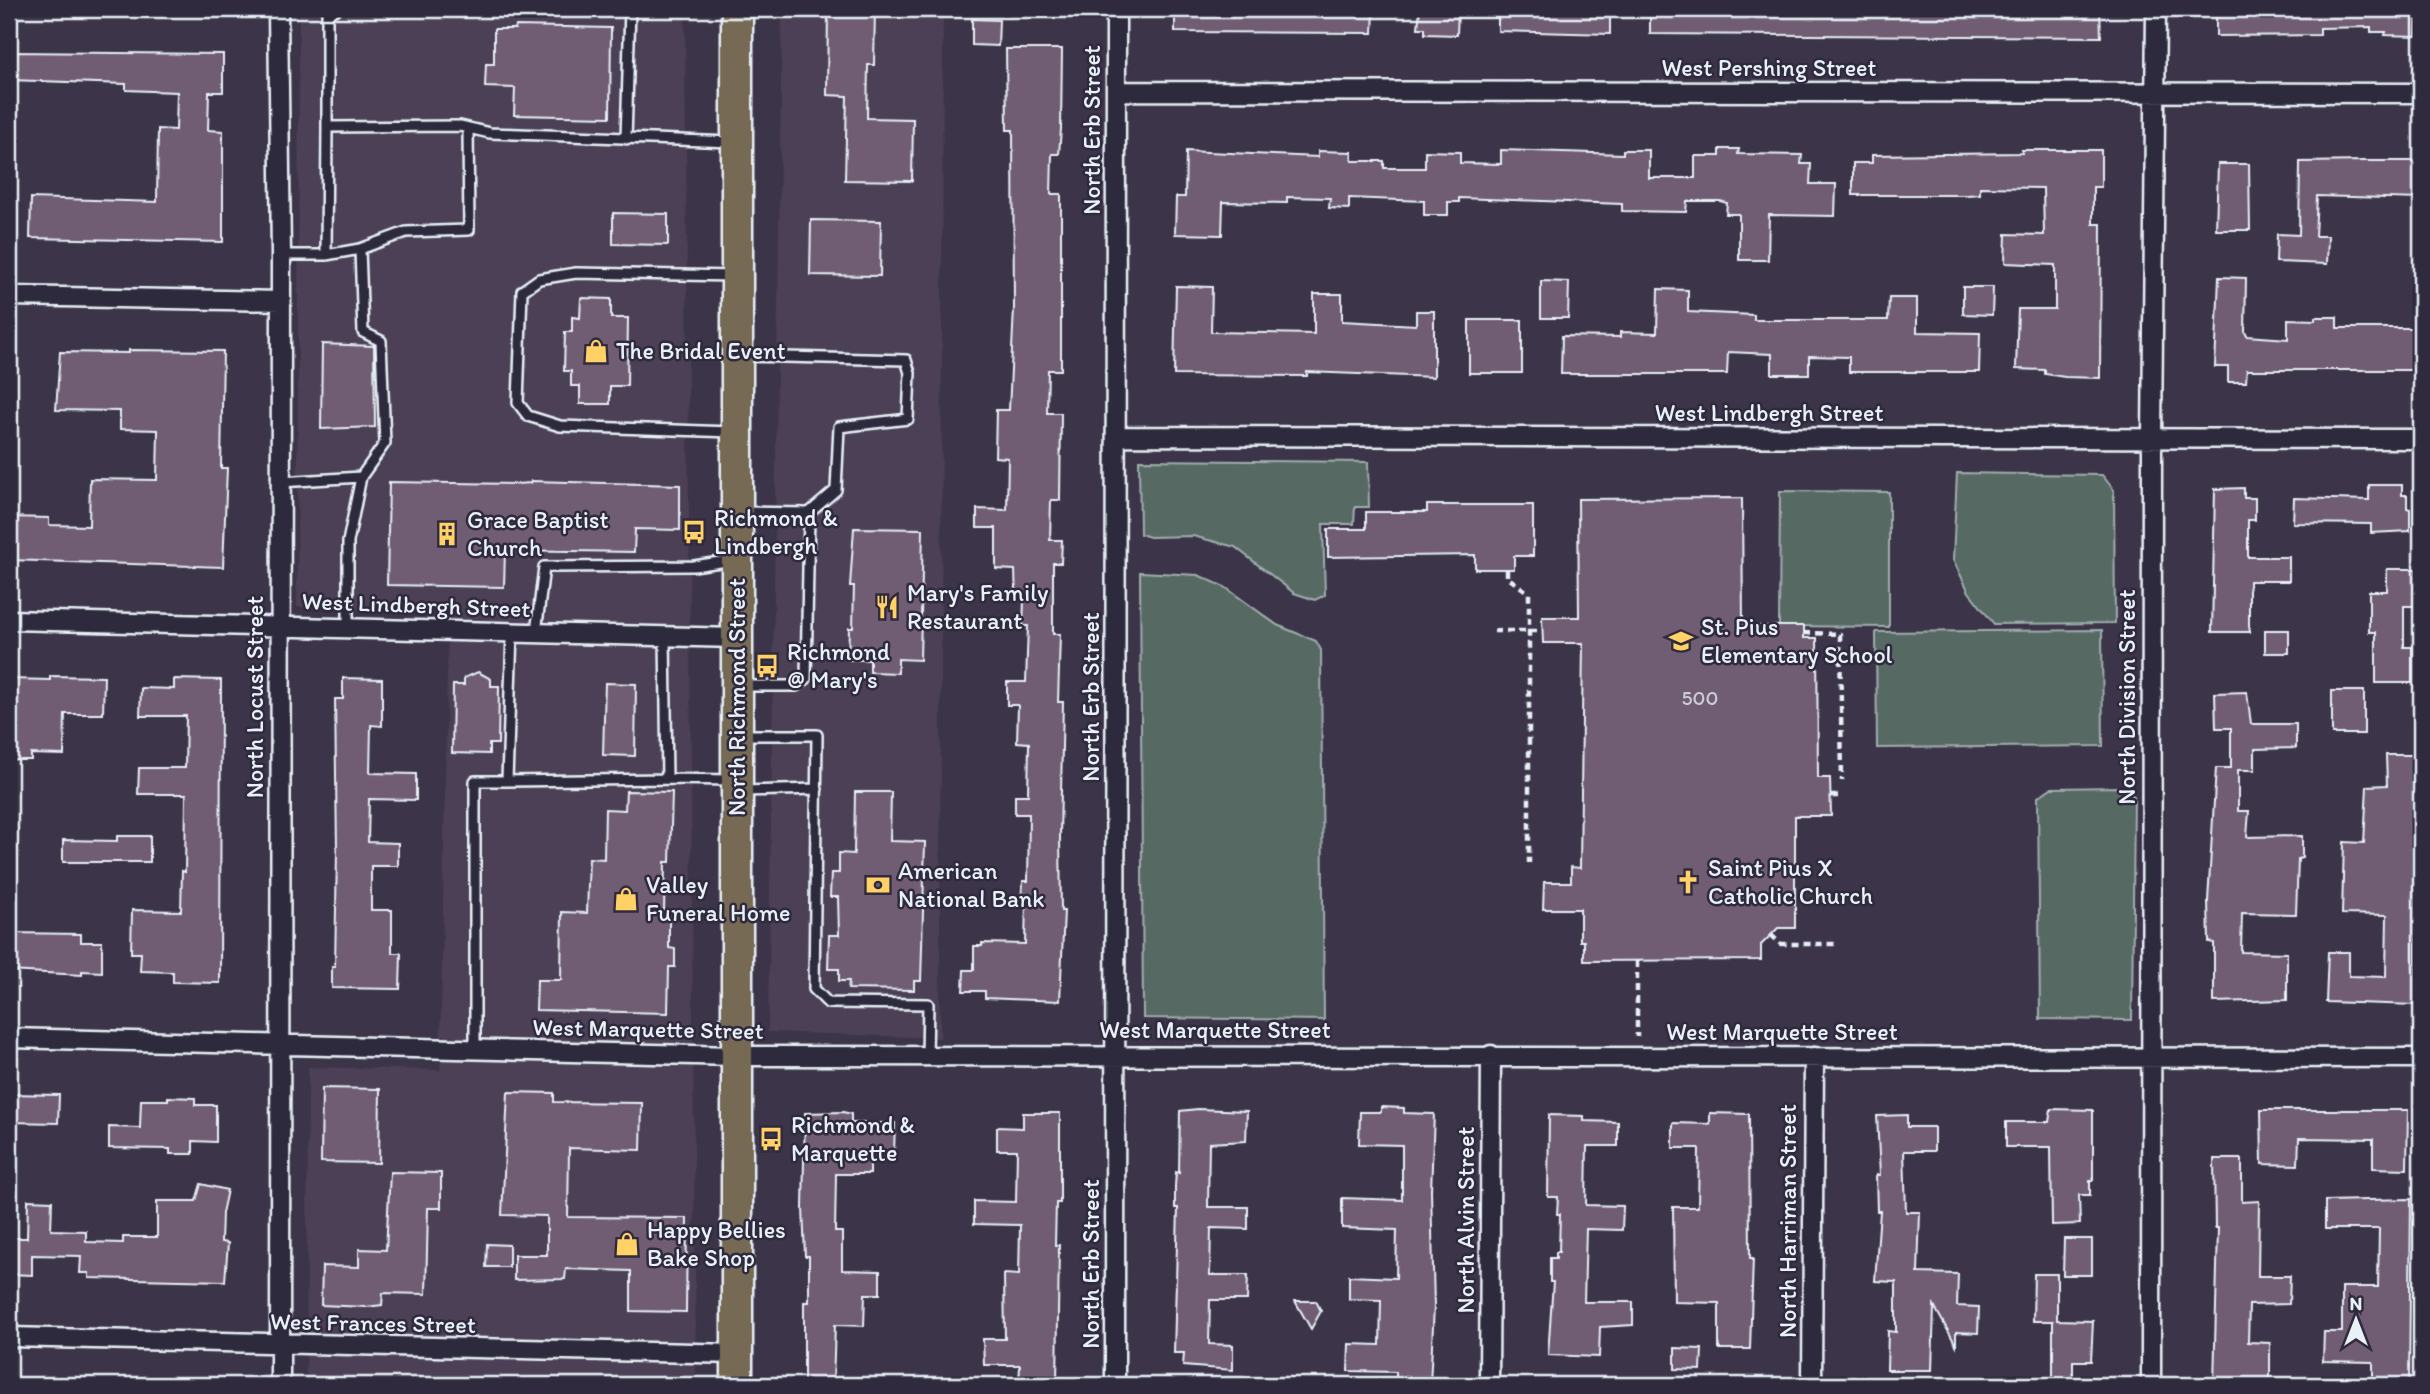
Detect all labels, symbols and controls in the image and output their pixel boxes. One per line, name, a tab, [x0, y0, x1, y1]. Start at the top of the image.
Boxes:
street label: North Erb Street	[1077, 45, 1106, 215]
street label: West Pershing Street	[1661, 53, 1877, 82]
place label: The Bridal Event	[616, 336, 786, 365]
shop icon: The Bridal Event	[582, 337, 610, 365]
street label: West Lindbergh Street	[1655, 398, 1883, 427]
place label: Richmond & Lindbergh	[714, 503, 838, 560]
place label: Grace Baptist Church	[467, 505, 609, 562]
bus stop icon: Richmond & Lindbergh	[680, 518, 708, 546]
building icon: Grace Baptist Church	[433, 520, 461, 548]
street label: North Richmond Street	[722, 578, 751, 816]
place label: Mary's Family Restaurant	[907, 578, 1049, 635]
street label: West Lindbergh Street	[301, 586, 531, 623]
street label: North Division Street	[2112, 589, 2141, 805]
restaurant icon: Mary's Family Restaurant	[873, 593, 901, 621]
street label: North Locust Street	[240, 596, 269, 798]
street label: North Erb Street	[1076, 612, 1105, 782]
place label: St. Pius Elementary School	[1701, 612, 1893, 669]
school or university icon: St. Pius Elementary School	[1667, 627, 1695, 655]
place label: Richmond @ Mary's	[787, 637, 890, 694]
bus stop icon: Richmond @ Mary's	[753, 652, 781, 680]
house number: 500	[1682, 685, 1718, 710]
place label: Saint Pius X Catholic Church	[1708, 853, 1873, 910]
place label: American National Bank	[898, 856, 1045, 913]
church icon: Saint Pius X Catholic Church	[1674, 868, 1702, 896]
place label: Valley Funeral Home	[646, 870, 791, 927]
bank icon: American National Bank	[864, 871, 892, 899]
shop icon: Valley Funeral Home	[612, 885, 640, 913]
street label: West Marquette Street	[532, 1012, 764, 1045]
street label: West Marquette Street	[1099, 1015, 1331, 1044]
street label: West Marquette Street	[1666, 1017, 1898, 1046]
street label: North Harriman Street	[1773, 1104, 1802, 1338]
place label: Richmond & Marquette	[791, 1110, 915, 1167]
bus stop icon: Richmond & Marquette	[757, 1125, 785, 1153]
street label: North Alvin Street	[1451, 1126, 1480, 1314]
street label: North Erb Street	[1076, 1179, 1105, 1349]
place label: Happy Bellies Bake Shop	[647, 1215, 786, 1272]
shop icon: Happy Bellies Bake Shop	[613, 1230, 641, 1258]
north arrow	[2322, 1286, 2392, 1356]
text: N	[2350, 1292, 2362, 1315]
street label: West Frances Street	[270, 1306, 476, 1339]

